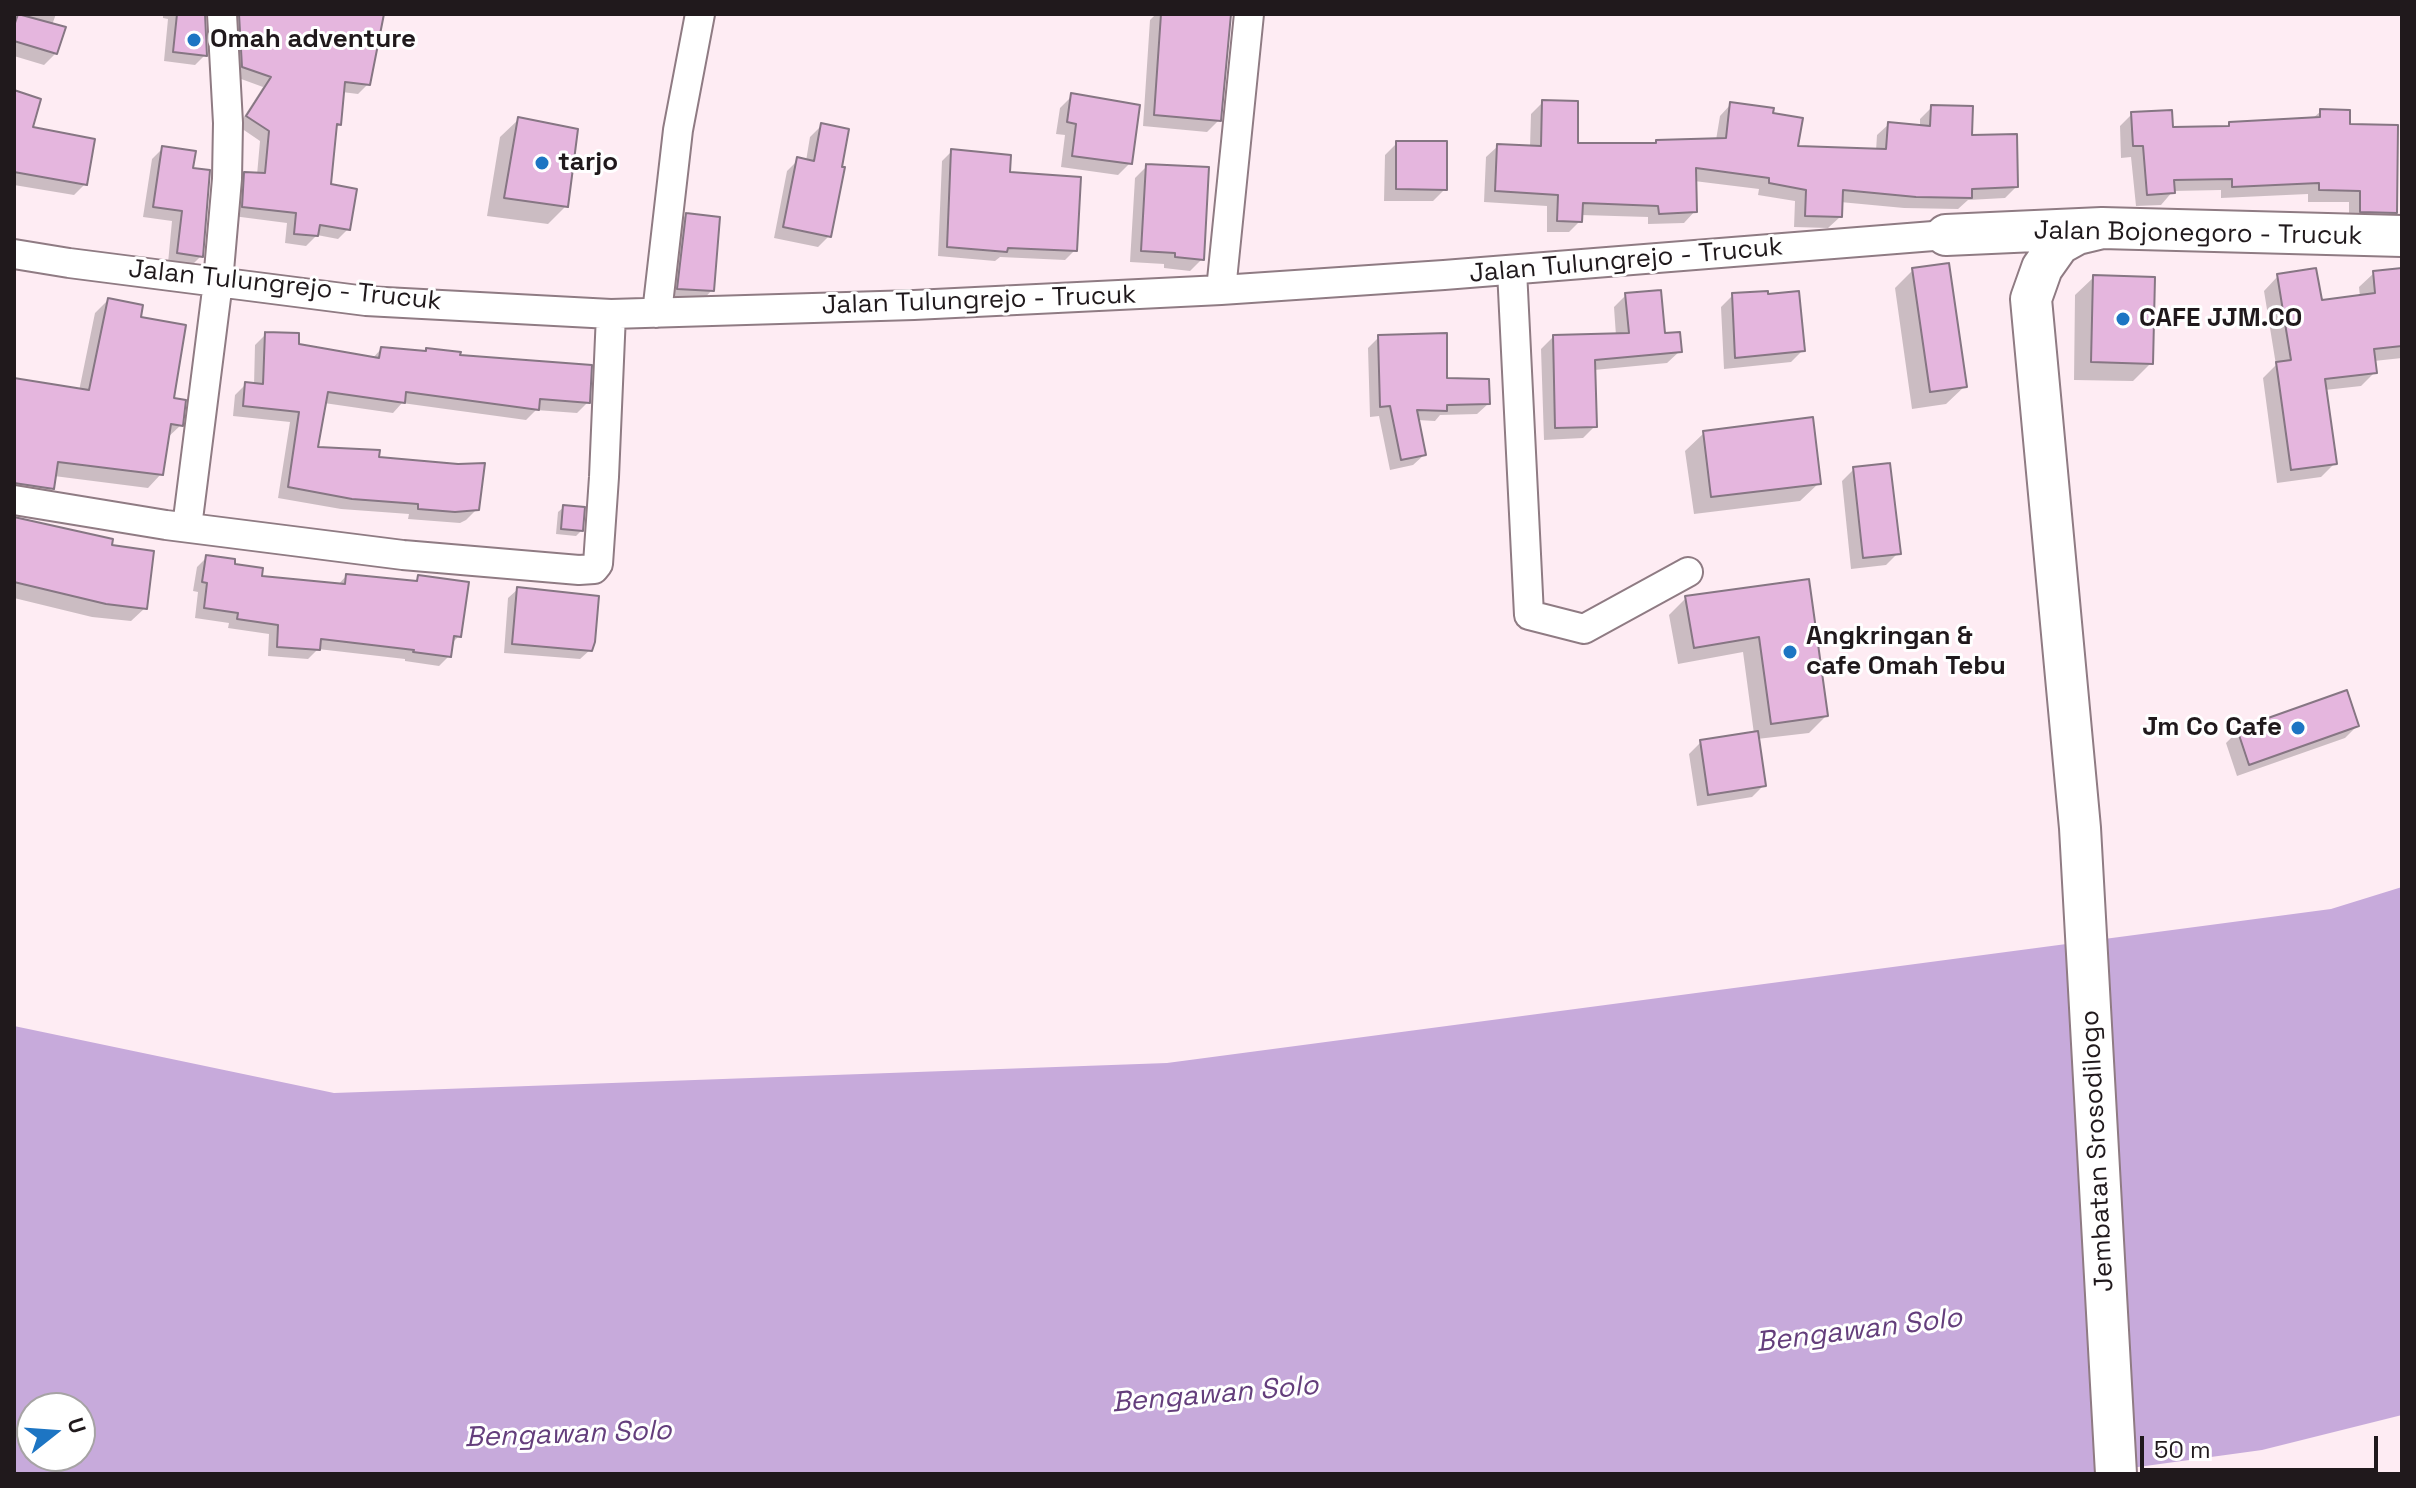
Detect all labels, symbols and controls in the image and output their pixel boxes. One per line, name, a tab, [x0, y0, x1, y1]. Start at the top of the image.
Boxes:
place label: Omah adventure	[210, 24, 416, 56]
marker: Omah adventure	[185, 31, 203, 49]
place label: tarjo	[558, 147, 618, 179]
marker: tarjo	[533, 154, 551, 172]
street label: Jalan Bojonegoro - Trucuk	[2033, 216, 2363, 252]
street label: Jalan Tulungrejo - Trucuk	[1468, 232, 1784, 290]
street label: Jalan Tulungrejo - Trucuk	[127, 254, 443, 318]
street label: Jalan Tulungrejo - Trucuk	[821, 280, 1137, 322]
place label: CAFE JJM.CO	[2139, 303, 2302, 335]
marker: CAFE JJM.CO	[2114, 310, 2132, 328]
place label: Angkringan & cafe Omah Tebu	[1806, 621, 2006, 682]
marker: Angkringan & cafe Omah Tebu	[1781, 643, 1799, 661]
place label: Jm Co Cafe	[2142, 712, 2282, 744]
marker: Jm Co Cafe	[2289, 719, 2307, 737]
street label: Jembatan Srosodilogo	[2075, 1009, 2121, 1293]
water label: Bengawan Solo	[1754, 1302, 1964, 1360]
water label: Bengawan Solo	[1110, 1369, 1320, 1421]
north arrow	[16, 1392, 96, 1472]
text: U	[61, 1414, 93, 1437]
water label: Bengawan Solo	[464, 1415, 672, 1455]
scale bar	[2144, 1420, 2382, 1470]
text: 50 m	[2154, 1434, 2211, 1465]

